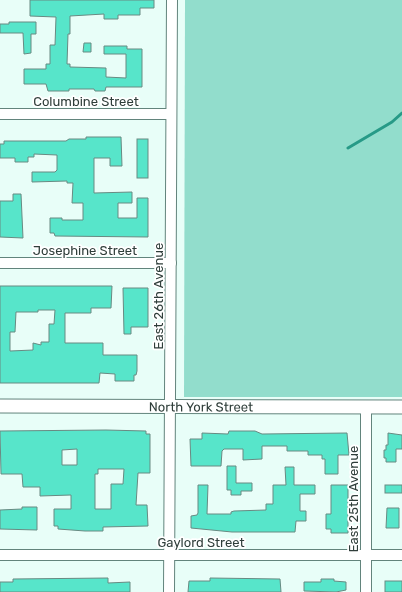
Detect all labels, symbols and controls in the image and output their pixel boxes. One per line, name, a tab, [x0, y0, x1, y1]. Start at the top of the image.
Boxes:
street label: Columbine Street	[33, 94, 139, 109]
street label: Josephine Street	[33, 243, 137, 258]
street label: East 26th Avenue	[151, 243, 166, 349]
street label: North York Street	[149, 399, 253, 414]
street label: East 25th Avenue	[346, 446, 361, 552]
street label: Gaylord Street	[158, 535, 244, 550]

